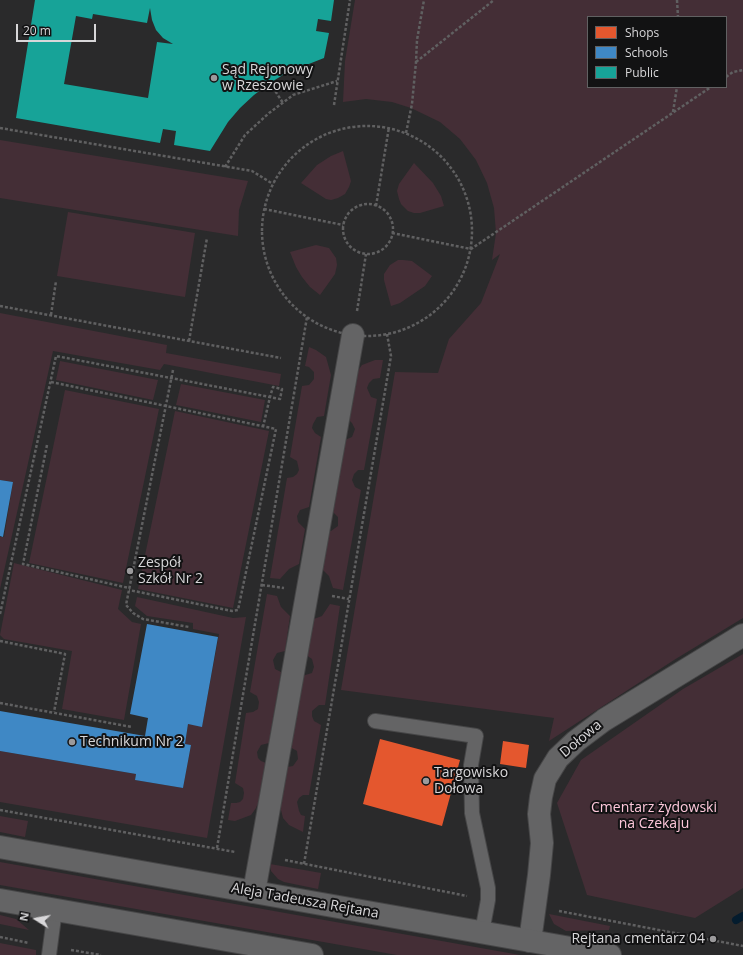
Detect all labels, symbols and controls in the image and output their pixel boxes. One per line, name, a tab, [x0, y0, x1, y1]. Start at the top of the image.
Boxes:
scale bar	[18, 16, 98, 42]
legend	[587, 16, 727, 88]
text: 20 m	[23, 22, 51, 39]
text: Shops	[625, 24, 659, 41]
text: Schools	[625, 44, 668, 61]
place label: Sąd Rejonowy w Rzeszowie	[222, 62, 313, 94]
text: Public	[625, 64, 659, 81]
marker: Sąd Rejonowy w Rzeszowie	[209, 73, 219, 83]
place label: Zespół Szkół Nr 2	[138, 555, 203, 588]
marker: Zespół Szkół Nr 2	[125, 566, 135, 576]
street label: Dołowa	[557, 717, 605, 761]
place label: Technikum Nr 2	[80, 734, 183, 750]
marker: Technikum Nr 2	[67, 737, 77, 747]
place label: Targowisko Dołowa	[434, 765, 508, 798]
marker: Targowisko Dołowa	[421, 776, 431, 786]
park label: Cmentarz żydowski na Czekaju	[591, 800, 717, 832]
street label: Aleja Tadeusza Rejtana	[230, 880, 380, 922]
north arrow	[16, 899, 56, 939]
text: N	[16, 911, 32, 922]
place label: Rejtana cmentarz 04	[571, 931, 705, 947]
marker: Rejtana cmentarz 04	[708, 934, 718, 944]

